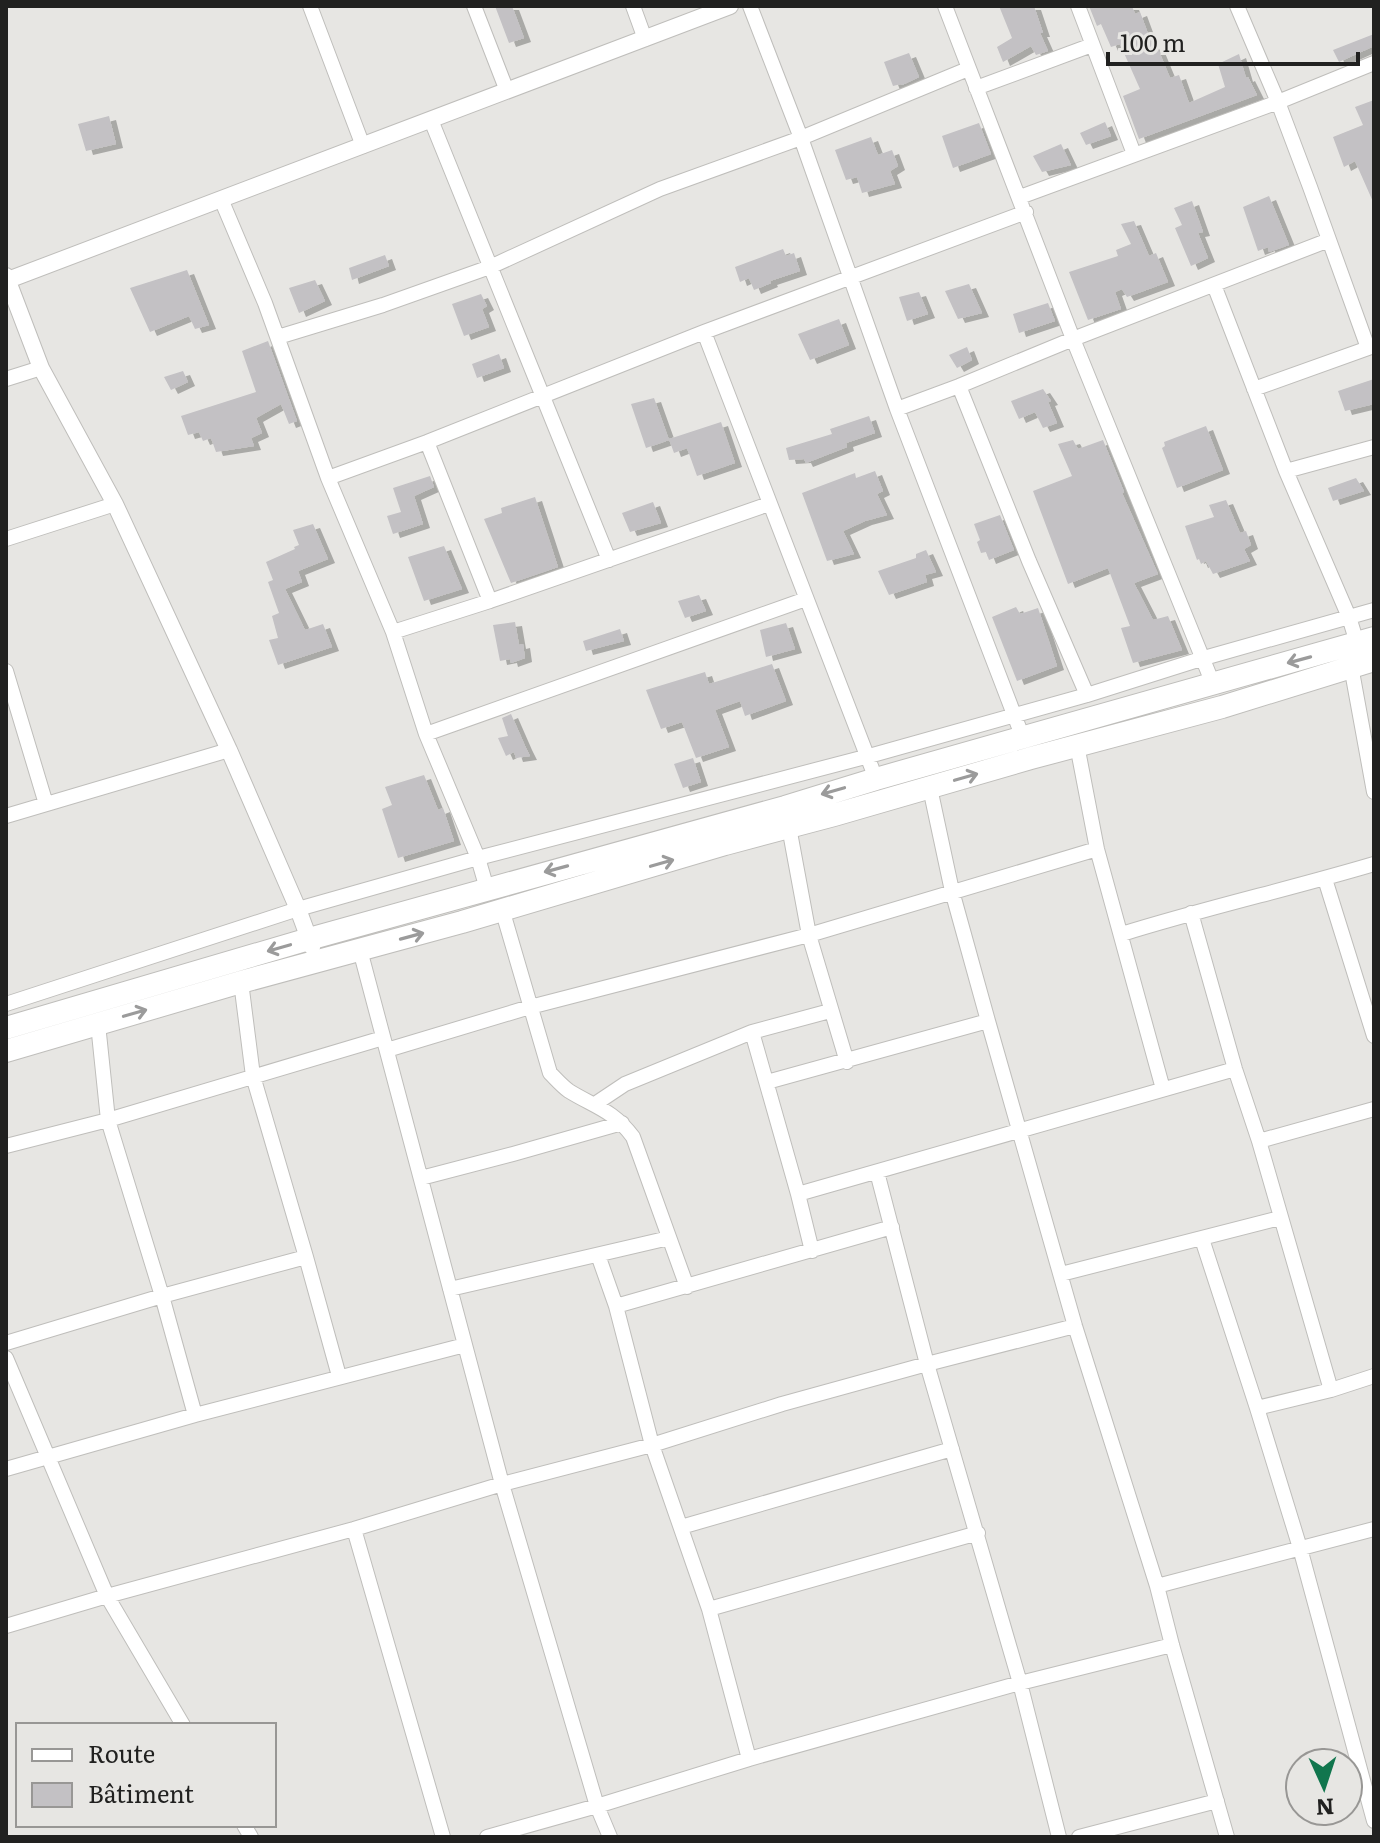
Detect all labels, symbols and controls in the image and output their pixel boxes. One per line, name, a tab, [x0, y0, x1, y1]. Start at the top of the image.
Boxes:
scale bar	[1108, 16, 1358, 66]
text: 100 m	[1120, 24, 1186, 59]
one-way arrow	[1287, 653, 1313, 668]
one-way arrow	[952, 769, 978, 784]
one-way arrow	[821, 784, 847, 799]
one-way arrow	[648, 855, 674, 870]
one-way arrow	[544, 863, 570, 878]
one-way arrow	[399, 927, 425, 942]
one-way arrow	[267, 941, 293, 956]
one-way arrow	[121, 1005, 147, 1020]
legend	[16, 1723, 276, 1827]
text: Route	[88, 1735, 155, 1770]
north arrow	[1284, 1747, 1364, 1827]
text: Bâtiment	[88, 1775, 194, 1810]
text: N	[1315, 1792, 1335, 1825]

